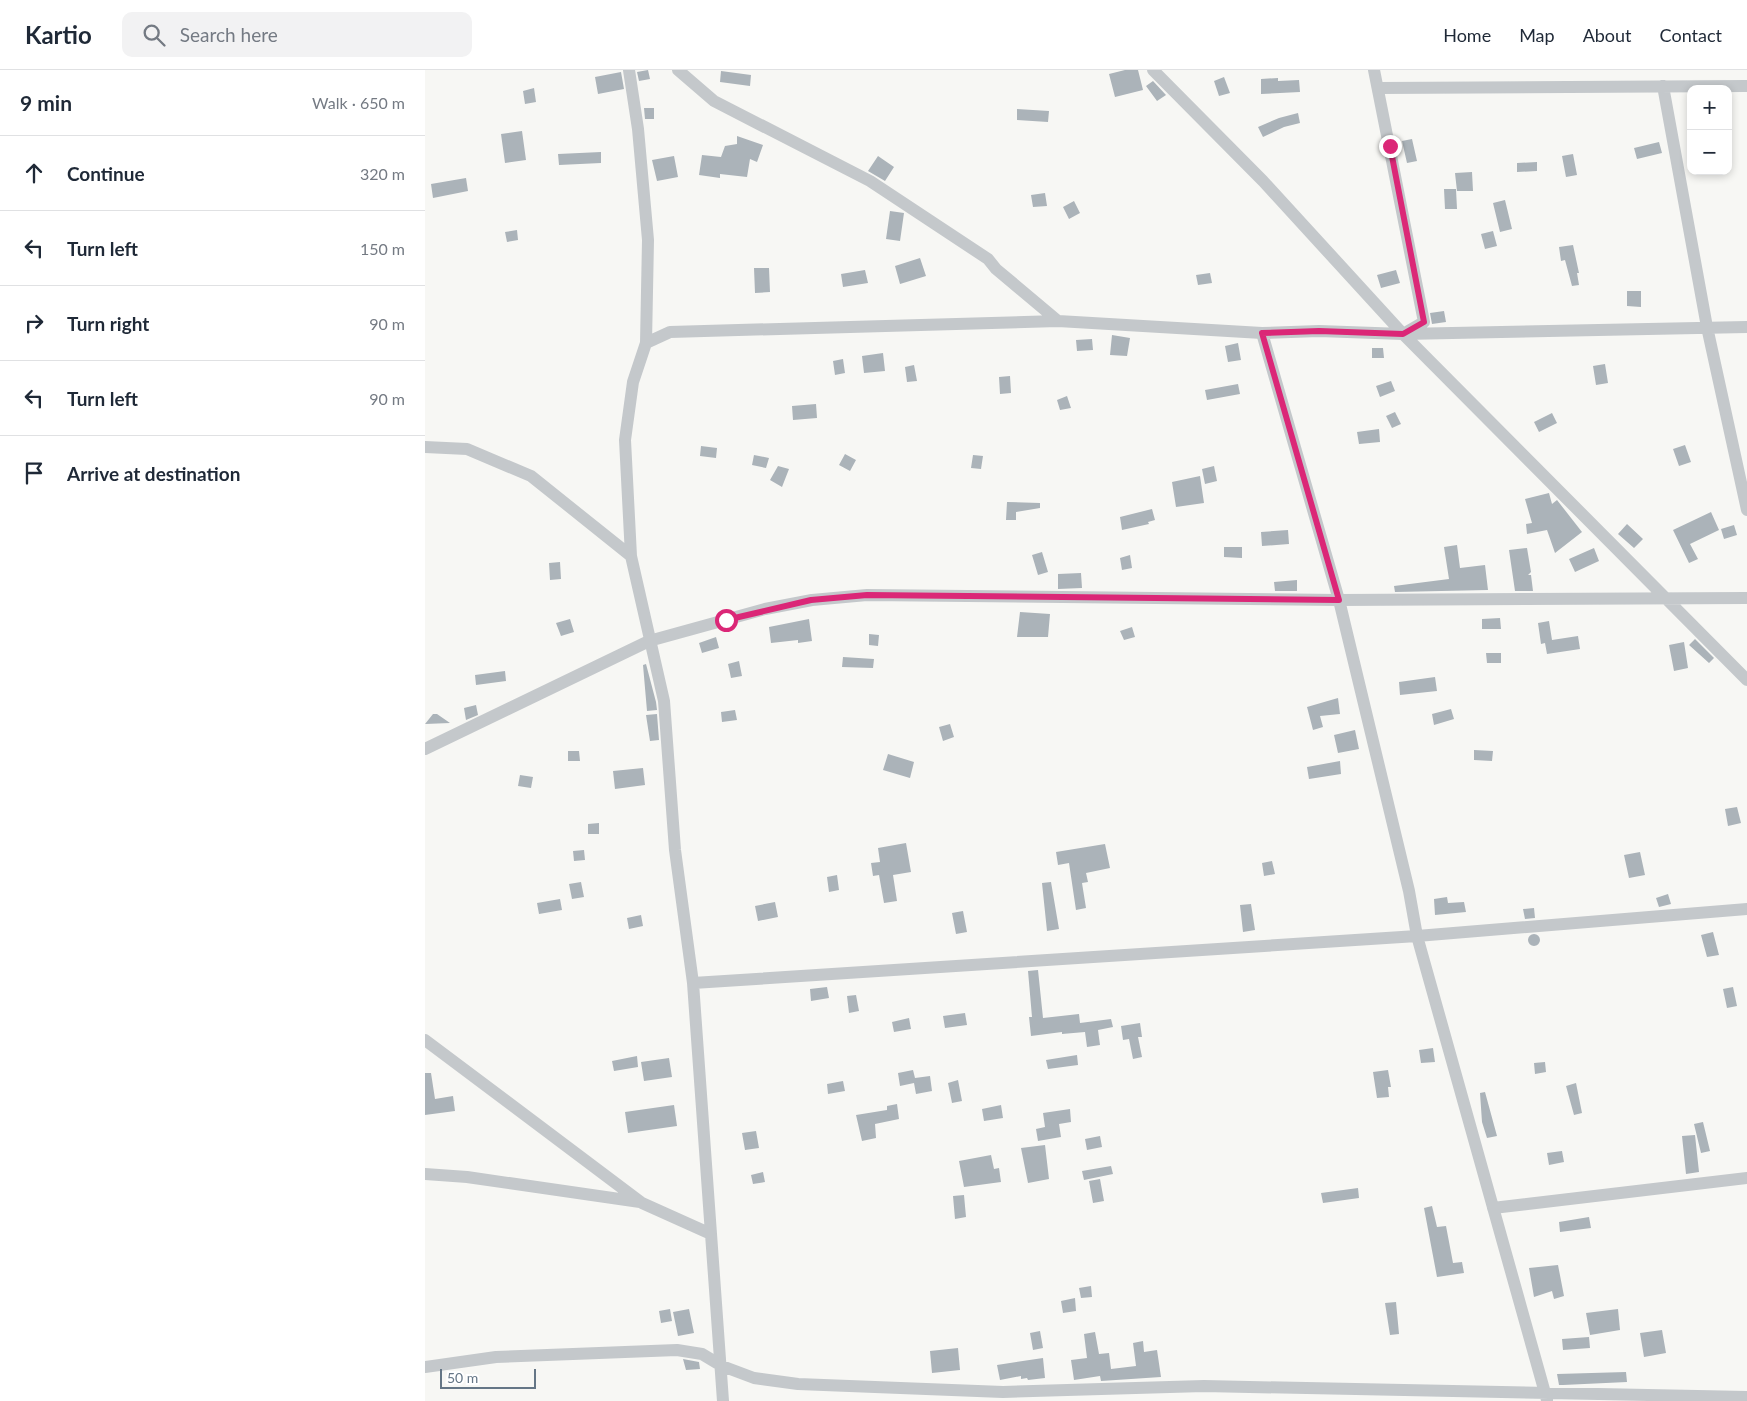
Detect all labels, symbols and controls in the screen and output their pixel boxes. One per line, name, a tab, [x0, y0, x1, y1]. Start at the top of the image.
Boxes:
search box	[122, 12, 472, 57]
text: Kartio	[25, 20, 92, 49]
icon: search	[140, 21, 168, 49]
text: Search here	[180, 23, 278, 46]
text: Home	[1443, 24, 1491, 46]
text: Map	[1519, 24, 1555, 46]
text: About	[1583, 24, 1632, 46]
text: Contact	[1660, 24, 1722, 46]
map controls	[1687, 85, 1732, 175]
button: +	[1687, 85, 1732, 130]
text: 9 min	[20, 90, 72, 115]
text: Walk · 650 m	[312, 93, 405, 112]
button: −	[1687, 130, 1732, 175]
route end	[1379, 135, 1402, 158]
icon: ahead	[20, 159, 48, 187]
text: Continue	[67, 162, 145, 185]
text: 320 m	[360, 164, 405, 183]
icon: left	[20, 234, 48, 262]
text: Turn left	[67, 237, 138, 260]
text: 150 m	[360, 239, 405, 258]
icon: right	[20, 309, 48, 337]
text: Turn right	[67, 312, 149, 335]
text: 90 m	[369, 314, 405, 333]
icon: left	[20, 384, 48, 412]
text: Turn left	[67, 387, 138, 410]
text: 90 m	[369, 389, 405, 408]
icon: arrive	[20, 459, 48, 487]
text: Arrive at destination	[67, 462, 240, 485]
route start	[715, 609, 738, 632]
scale bar	[440, 1366, 536, 1389]
text: 50 m	[447, 1369, 478, 1386]

